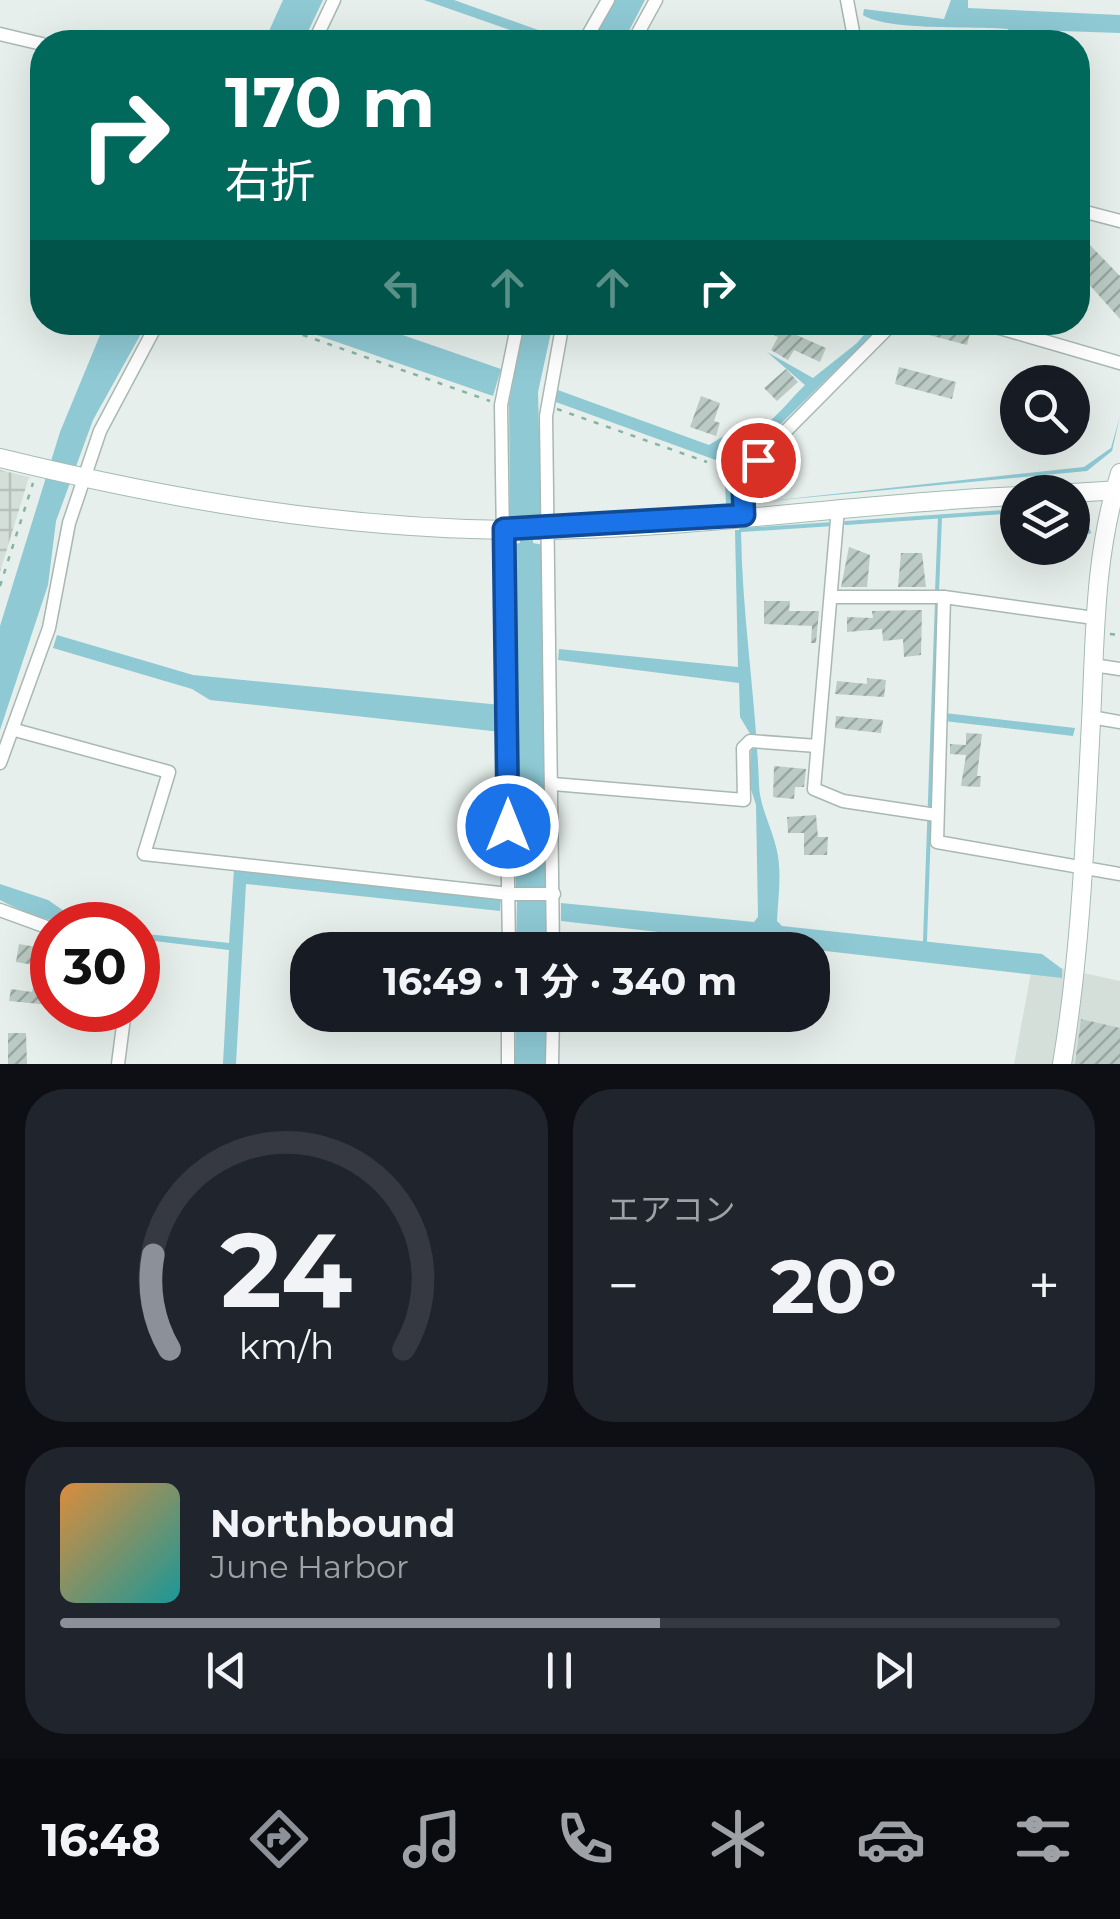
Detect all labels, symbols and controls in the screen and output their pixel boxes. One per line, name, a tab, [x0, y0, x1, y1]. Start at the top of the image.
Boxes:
text: 170 m	[225, 59, 435, 145]
icon: right	[60, 70, 190, 200]
text: 右折	[225, 153, 315, 208]
icon: left	[375, 260, 430, 315]
icon: ahead	[480, 260, 535, 315]
icon: ahead	[585, 260, 640, 315]
icon: right	[690, 260, 745, 315]
map controls	[1000, 365, 1090, 565]
button: search	[1000, 365, 1090, 455]
pin	[716, 418, 801, 503]
icon: arrive	[731, 433, 786, 488]
button: layers	[1000, 475, 1090, 565]
position arrow	[456, 774, 560, 878]
speed limit sign: 30	[30, 902, 160, 1032]
text: 16:49 · 1 分 · 340 m	[383, 958, 737, 1005]
text: エアコン	[608, 1190, 736, 1229]
text: 24	[220, 1206, 352, 1333]
text: 20°	[770, 1240, 897, 1332]
text: −	[608, 1252, 639, 1319]
text: +	[1028, 1252, 1060, 1319]
text: km/h	[239, 1324, 334, 1368]
text: Northbound	[210, 1500, 455, 1547]
text: June Harbor	[210, 1547, 409, 1586]
icon: previous	[199, 1643, 254, 1698]
icon: pause	[532, 1643, 587, 1698]
icon: next	[866, 1643, 921, 1698]
icon: directions	[244, 1804, 314, 1874]
icon: music	[397, 1804, 467, 1874]
icon: phone	[550, 1804, 620, 1874]
icon: climate	[703, 1804, 773, 1874]
icon: car	[856, 1804, 926, 1874]
icon: filters	[1008, 1804, 1078, 1874]
text: 16:48	[41, 1812, 161, 1867]

